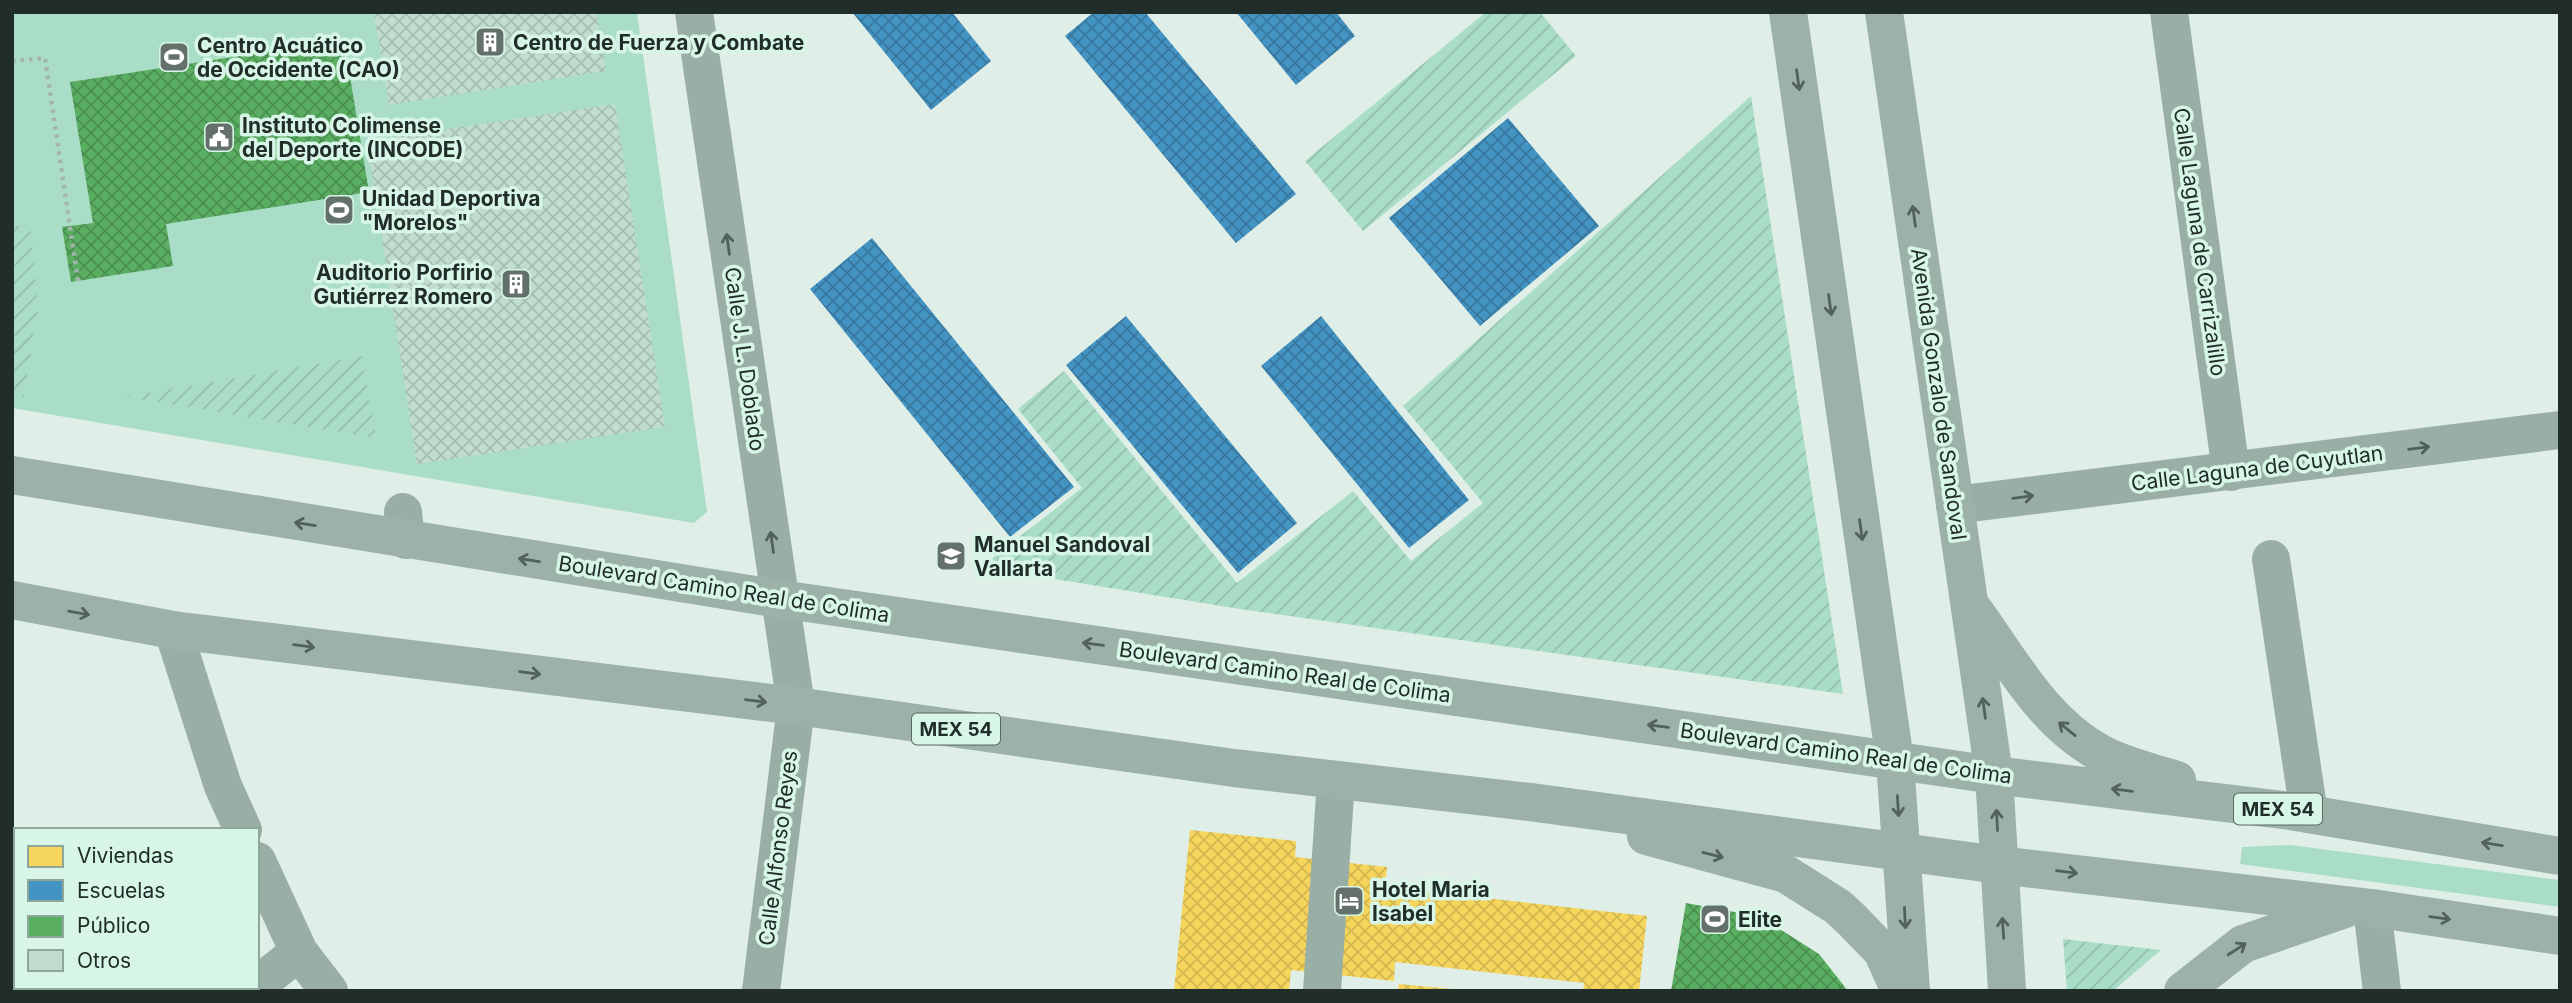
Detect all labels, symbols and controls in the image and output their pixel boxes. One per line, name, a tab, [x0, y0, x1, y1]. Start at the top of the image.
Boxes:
building icon: Centro de Fuerza y Combate	[473, 25, 507, 59]
place label: Centro de Fuerza y Combate	[513, 30, 804, 55]
place label: Centro Acuático de Occidente (CAO)	[197, 33, 400, 82]
sports icon: Centro Acuático de Occidente (CAO)	[157, 40, 191, 74]
one-way arrow	[1791, 68, 1804, 91]
street label: Calle Laguna de Carrizalillo	[2169, 106, 2231, 378]
place label: Instituto Colimense del Deporte (INCODE)	[242, 113, 464, 162]
public building icon: Instituto Colimense del Deporte (INCODE)	[202, 120, 236, 154]
place label: Unidad Deportiva "Morelos"	[362, 186, 541, 235]
sports icon: Unidad Deportiva "Morelos"	[322, 193, 356, 227]
one-way arrow	[1907, 205, 1920, 228]
one-way arrow	[721, 233, 734, 256]
street label: Avenida Gonzalo de Sandoval	[1906, 246, 1972, 542]
place label: Auditorio Porfirio Gutiérrez Romero	[313, 260, 493, 309]
street label: Calle J. L. Doblado	[720, 265, 770, 453]
building icon: Auditorio Porfirio Gutiérrez Romero	[499, 267, 533, 301]
one-way arrow	[1823, 293, 1836, 316]
street label: Calle Laguna de Cuyutlan	[2130, 440, 2384, 496]
one-way arrow	[2407, 441, 2430, 454]
one-way arrow	[2011, 490, 2034, 503]
one-way arrow	[294, 517, 317, 530]
one-way arrow	[1855, 518, 1868, 541]
one-way arrow	[765, 531, 778, 553]
place label: Manuel Sandoval Vallarta	[974, 532, 1150, 581]
school or university icon: Manuel Sandoval Vallarta	[934, 539, 968, 573]
street label: Boulevard Camino Real de Colima	[557, 550, 891, 628]
one-way arrow	[518, 553, 541, 566]
one-way arrow	[67, 606, 90, 620]
street label: Boulevard Camino Real de Colima	[1118, 636, 1452, 708]
one-way arrow	[1083, 637, 1105, 650]
one-way arrow	[293, 639, 315, 652]
one-way arrow	[518, 667, 541, 680]
one-way arrow	[744, 695, 767, 708]
one-way arrow	[1977, 697, 1990, 720]
road number: MEX 54	[912, 714, 1000, 744]
street label: Boulevard Camino Real de Colima	[1679, 717, 2013, 789]
one-way arrow	[1647, 719, 1670, 732]
one-way arrow	[2059, 721, 2077, 737]
street label: Calle Alfonso Reyes	[754, 749, 802, 947]
one-way arrow	[2111, 784, 2134, 797]
one-way arrow	[1892, 794, 1905, 816]
road number: MEX 54	[2234, 794, 2322, 824]
one-way arrow	[1990, 809, 2003, 832]
legend	[14, 828, 259, 989]
one-way arrow	[2482, 837, 2504, 850]
text: Viviendas	[77, 843, 174, 868]
one-way arrow	[1701, 849, 1724, 862]
one-way arrow	[2055, 865, 2078, 878]
place label: Hotel Maria Isabel	[1372, 877, 1490, 926]
text: Escuelas	[77, 878, 165, 903]
hotel icon: Hotel Maria Isabel	[1332, 884, 1366, 918]
sports icon: Elite	[1698, 902, 1732, 936]
place label: Elite	[1738, 907, 1782, 932]
one-way arrow	[1898, 907, 1911, 930]
one-way arrow	[2428, 912, 2451, 925]
text: Público	[77, 913, 150, 938]
one-way arrow	[1996, 917, 2009, 940]
one-way arrow	[2227, 942, 2246, 956]
text: Otros	[77, 948, 131, 973]

